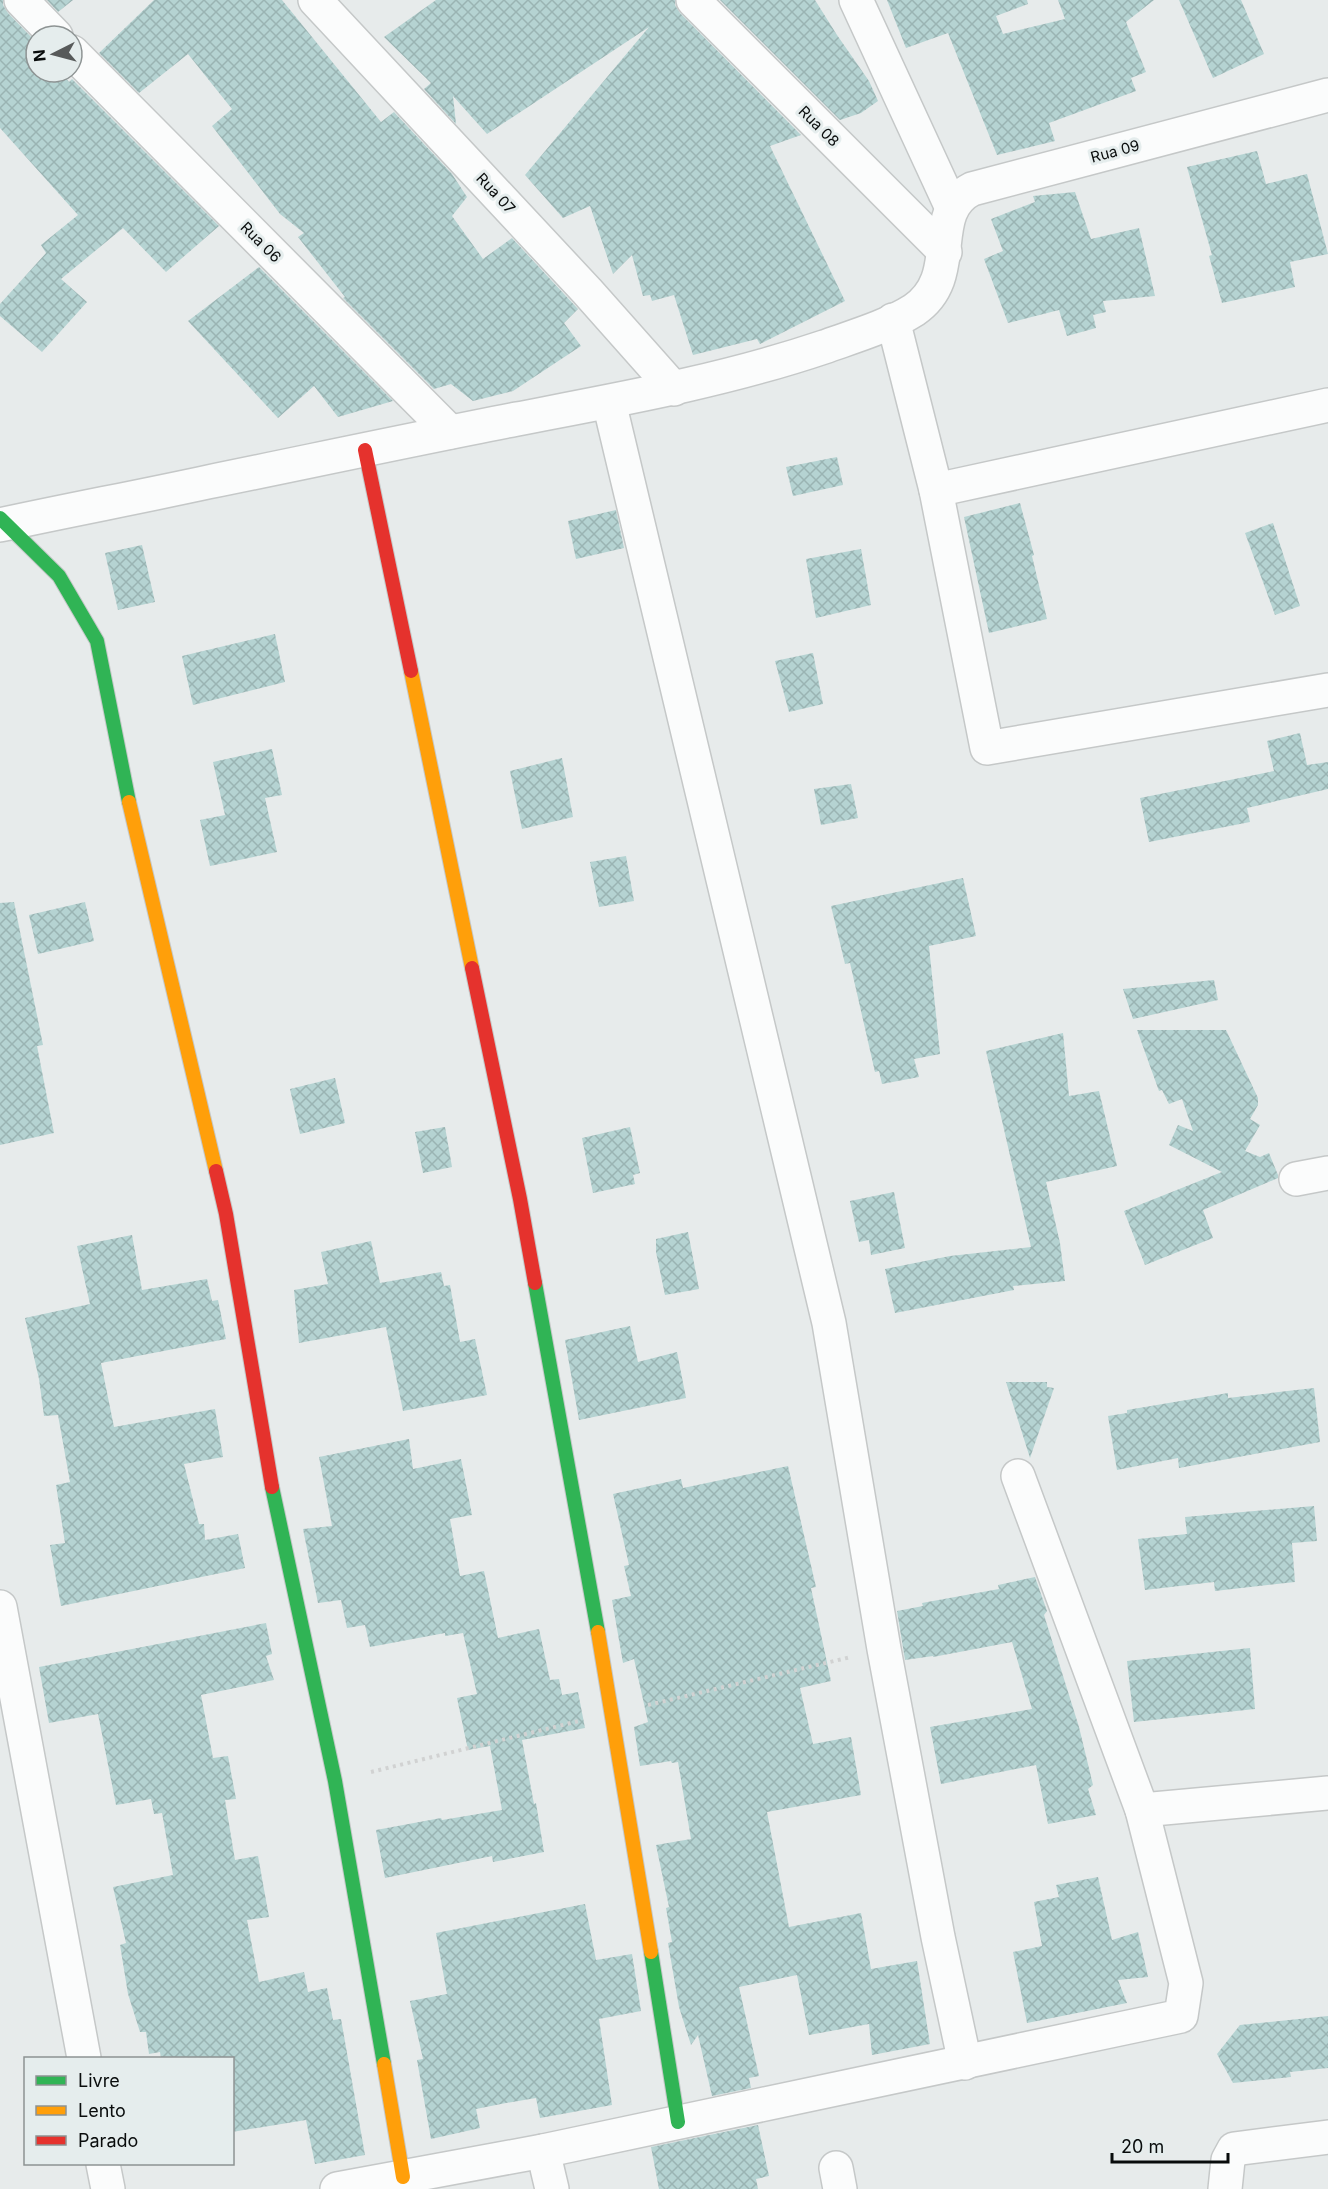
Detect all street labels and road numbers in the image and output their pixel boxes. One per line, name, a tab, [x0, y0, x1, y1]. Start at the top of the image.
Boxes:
street label: Rua 08	[795, 102, 843, 150]
street label: Rua 09	[1088, 135, 1142, 167]
street label: Rua 07	[472, 169, 520, 217]
street label: Rua 06	[237, 218, 285, 266]

